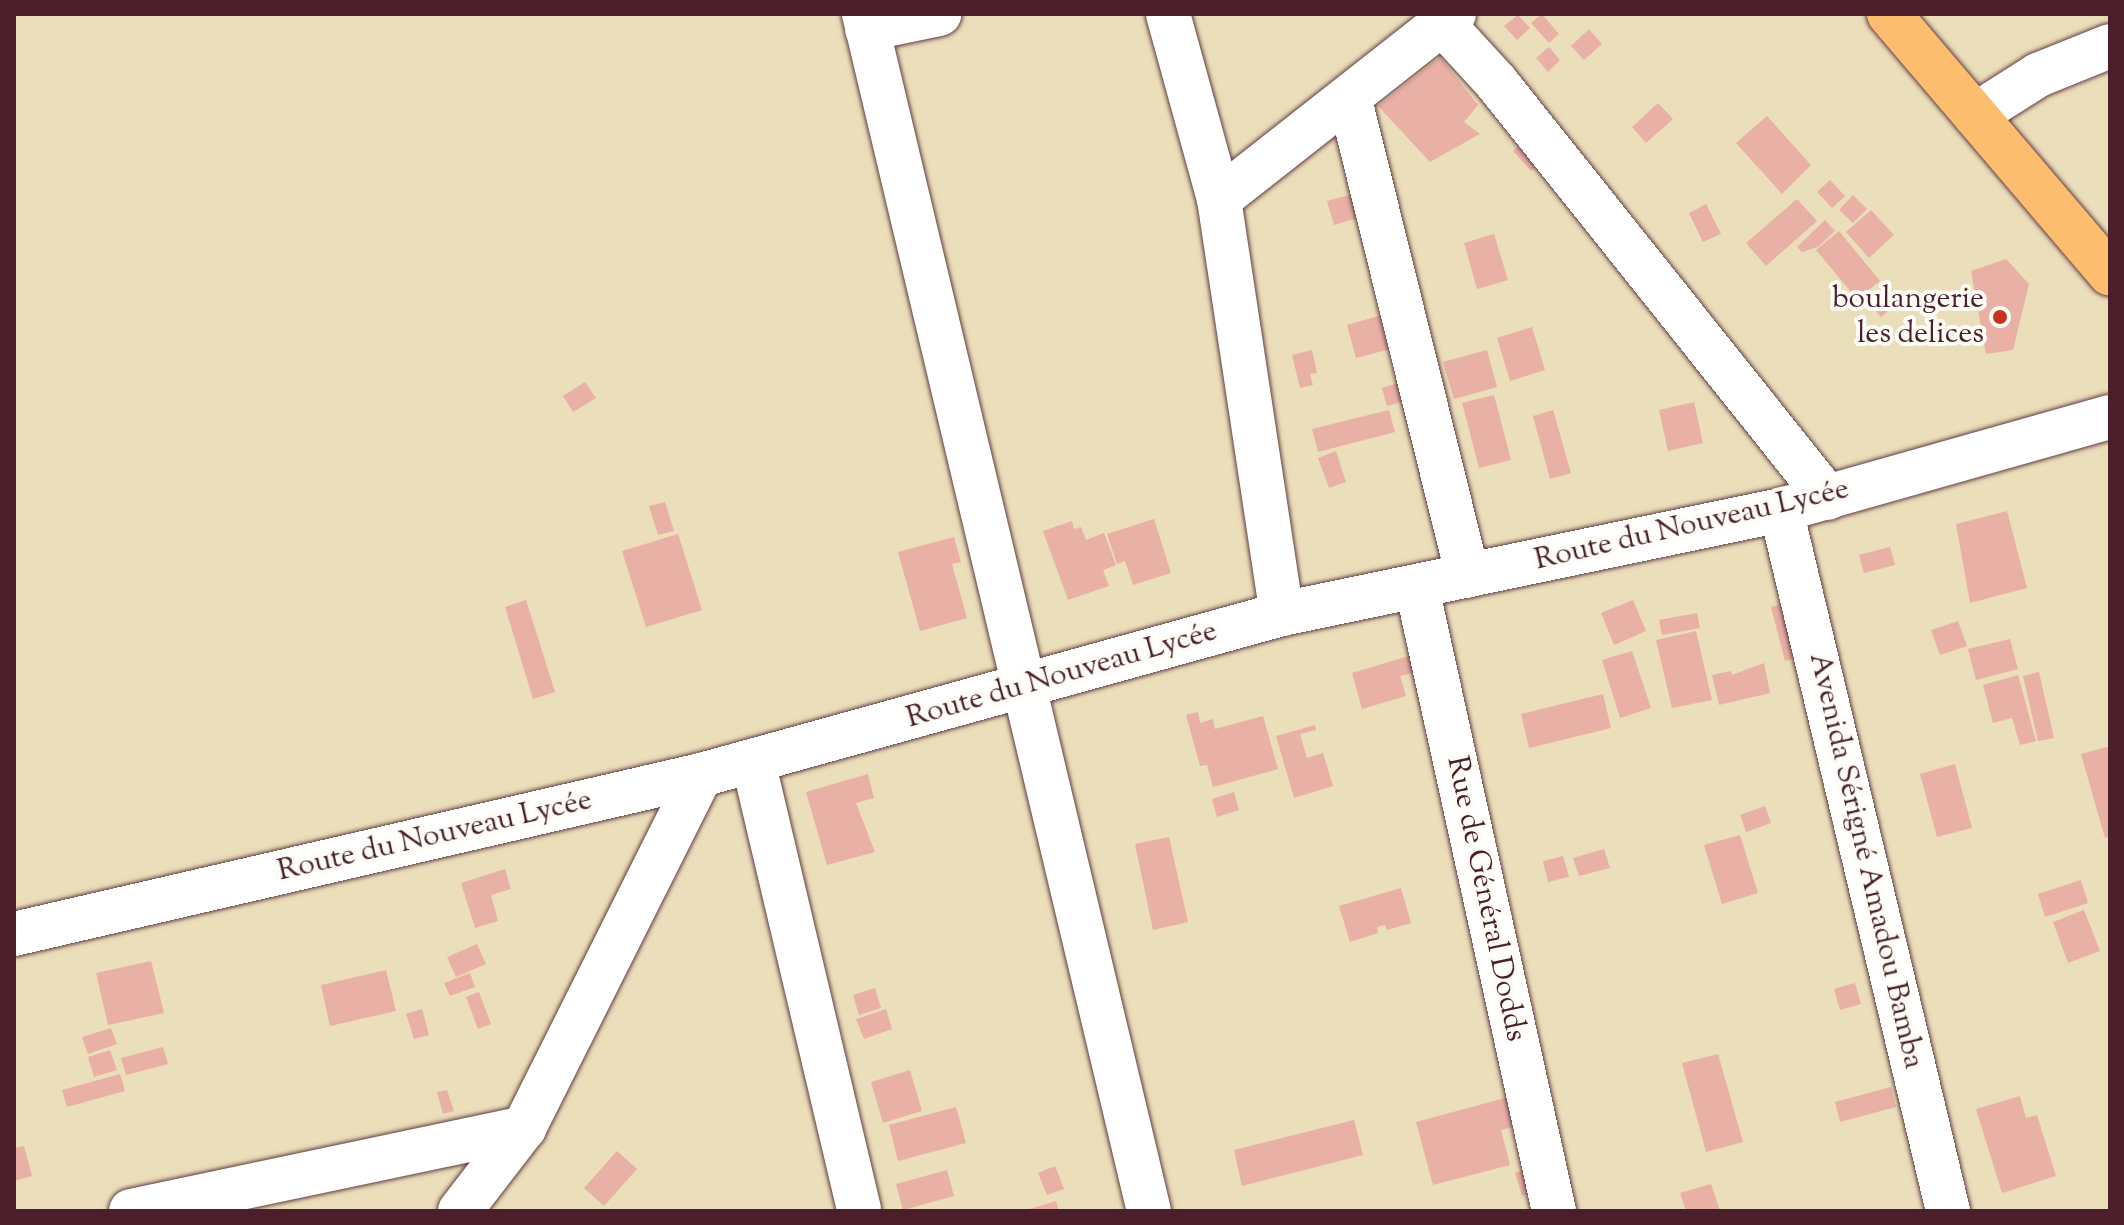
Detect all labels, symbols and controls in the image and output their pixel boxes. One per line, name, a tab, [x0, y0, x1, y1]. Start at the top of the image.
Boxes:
place label: boulangerie les delices	[1832, 282, 1984, 352]
marker: boulangerie les delices	[1991, 308, 2009, 326]
street label: Route du Nouveau Lycée	[1531, 472, 1853, 580]
street label: Route du Nouveau Lycée	[903, 614, 1221, 738]
street label: Avenida Sérigné Amadou Bamba	[1800, 650, 1930, 1072]
street label: Rue de Général Dodds	[1437, 753, 1533, 1045]
street label: Route du Nouveau Lycée	[274, 783, 596, 891]

